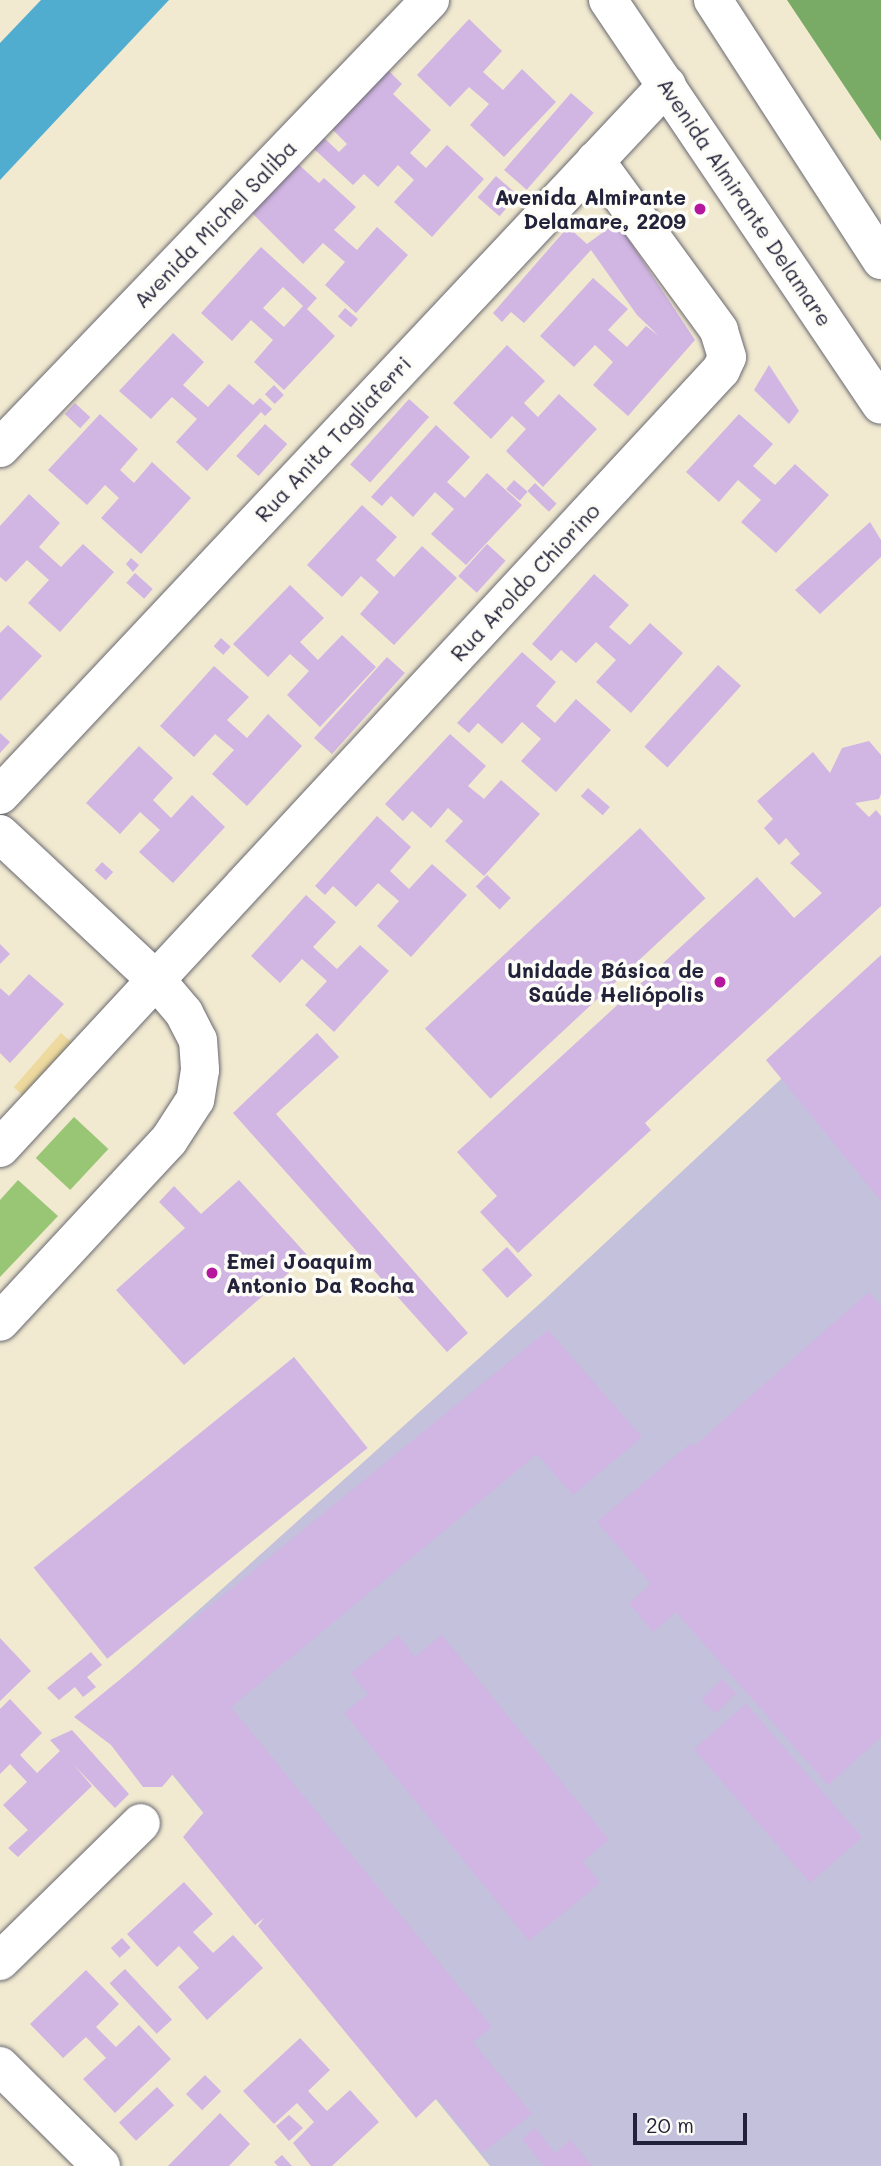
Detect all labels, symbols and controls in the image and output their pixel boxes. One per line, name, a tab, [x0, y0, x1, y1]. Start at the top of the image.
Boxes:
street label: Avenida Almirante Delamare	[652, 73, 838, 331]
street label: Avenida Michel Saliba	[128, 135, 302, 313]
place label: Avenida Almirante Delamare, 2209	[495, 184, 686, 234]
marker: Avenida Almirante Delamare, 2209	[692, 201, 708, 217]
street label: Rua Anita Tagliaferri	[250, 351, 416, 527]
street label: Rua Aroldo Chiorino	[445, 498, 605, 666]
place label: Unidade Básica de Saúde Heliópolis	[507, 957, 704, 1007]
marker: Unidade Básica de Saúde Heliópolis	[710, 972, 730, 992]
place label: Emei Joaquim Antonio Da Rocha	[226, 1248, 415, 1298]
marker: Emei Joaquim Antonio Da Rocha	[204, 1265, 220, 1281]
scale bar	[636, 2100, 750, 2144]
text: 20 m	[646, 2111, 694, 2138]

